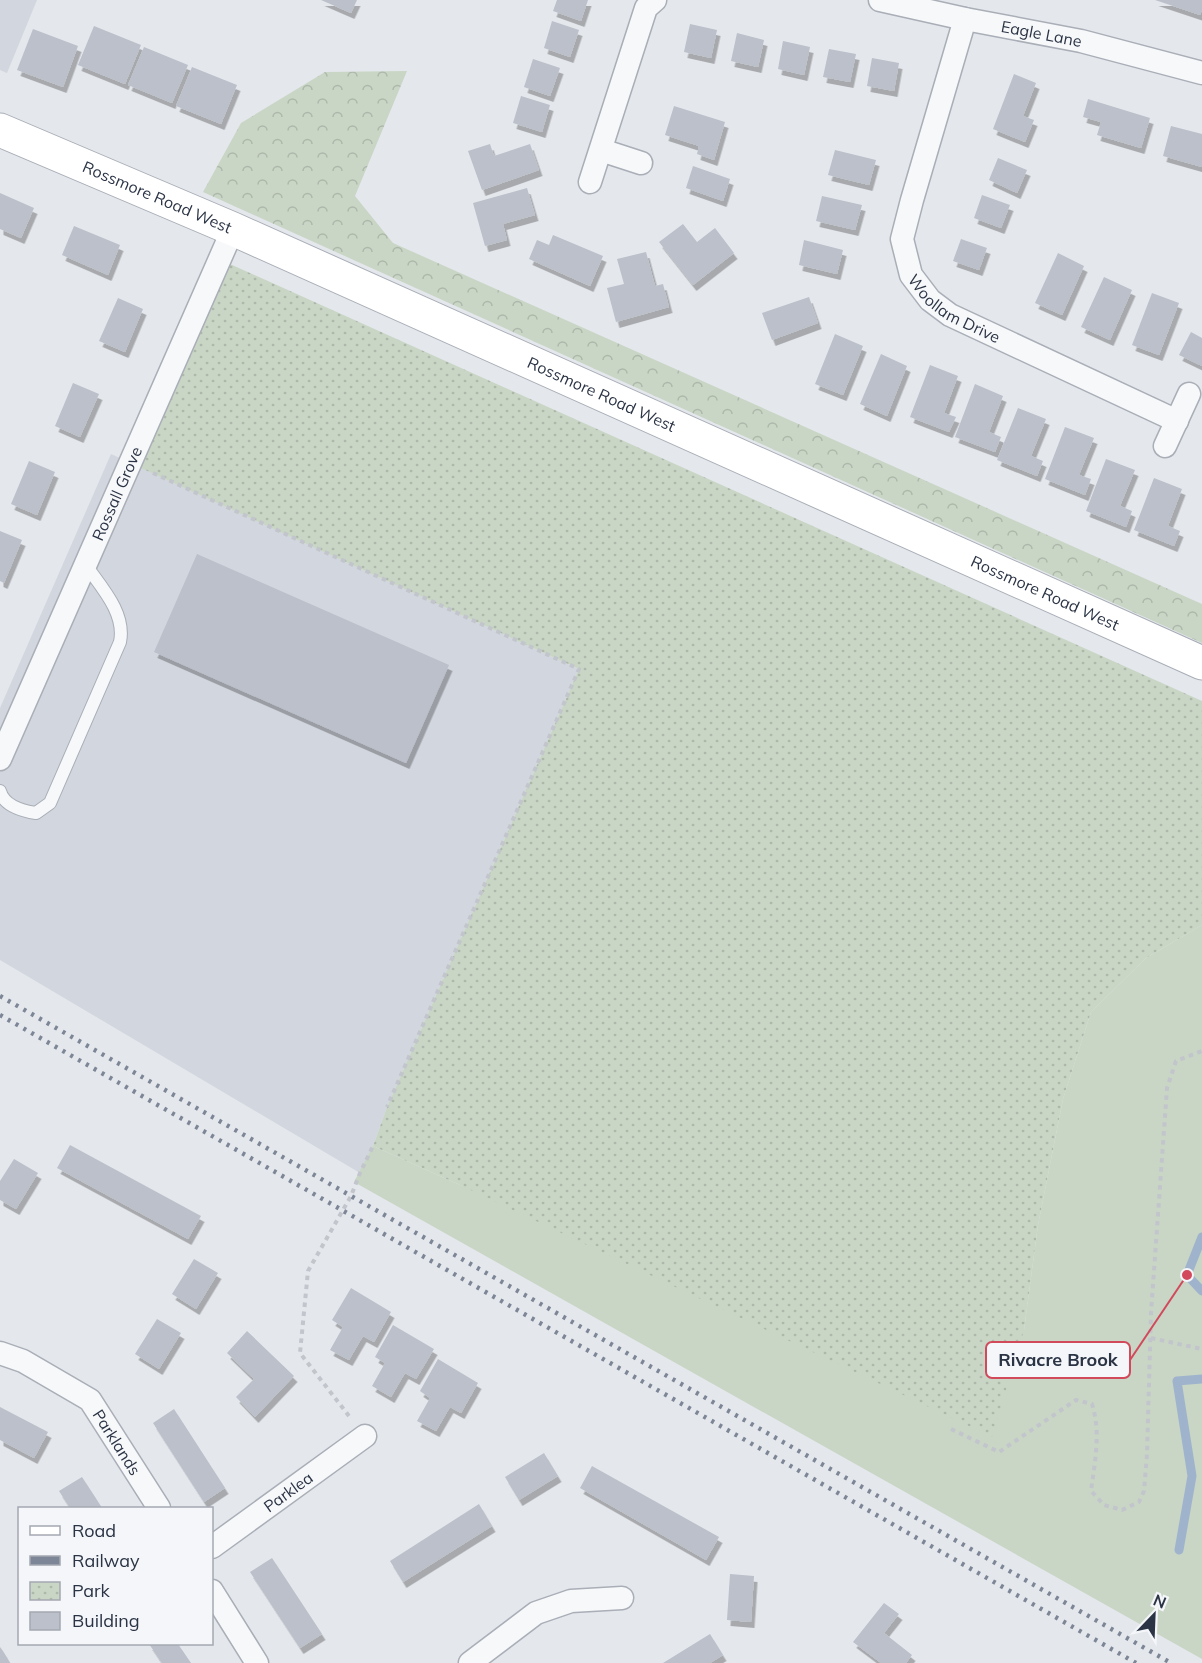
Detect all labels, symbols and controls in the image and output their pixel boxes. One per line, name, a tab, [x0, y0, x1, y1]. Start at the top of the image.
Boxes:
street label: Eagle Lane	[1000, 16, 1084, 51]
street label: Rossmore Road West	[80, 156, 235, 238]
street label: Woollam Drive	[904, 270, 1003, 347]
street label: Rossmore Road West	[524, 352, 679, 436]
street label: Rossall Grove	[87, 443, 146, 544]
street label: Rossmore Road West	[968, 551, 1123, 635]
callout: Rivacre Brook	[986, 1342, 1130, 1378]
text: Rivacre Brook	[998, 1348, 1119, 1371]
street label: Parklands	[89, 1406, 145, 1479]
street label: Parklea	[260, 1467, 317, 1516]
legend	[18, 1507, 213, 1645]
text: Road	[72, 1519, 116, 1542]
text: Railway	[72, 1549, 140, 1572]
text: Park	[72, 1579, 111, 1602]
north arrow	[1124, 1585, 1184, 1645]
text: N	[1150, 1590, 1169, 1613]
text: Building	[72, 1609, 140, 1632]

